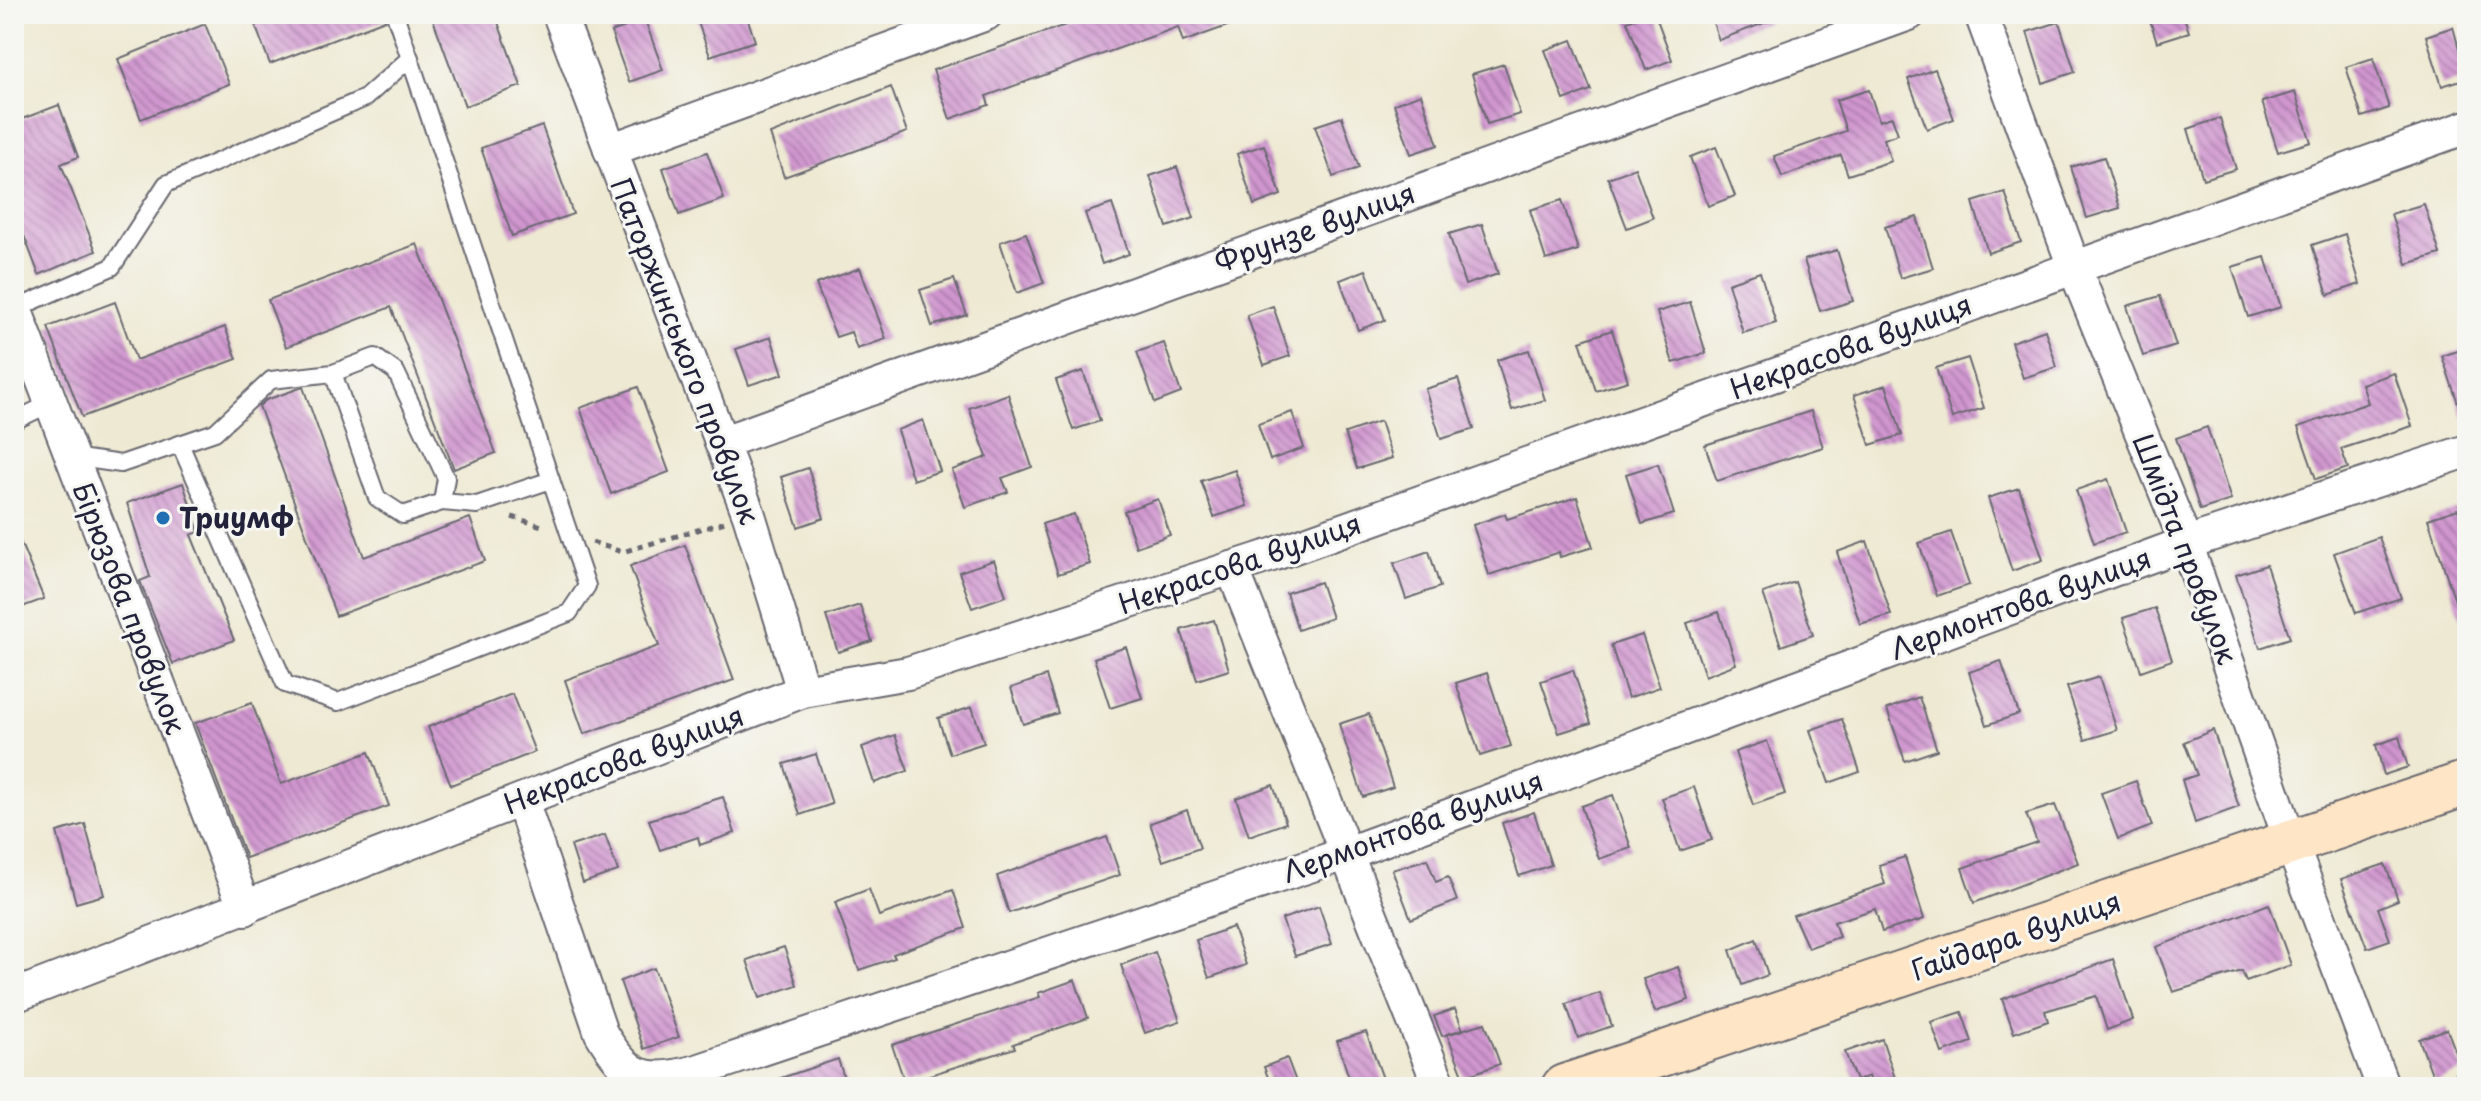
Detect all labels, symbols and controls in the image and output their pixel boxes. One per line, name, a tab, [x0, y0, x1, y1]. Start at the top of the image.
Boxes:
street label: Фрунзе вулиця	[1208, 170, 1421, 283]
street label: Паторжинського провулок	[600, 171, 772, 530]
street label: Некрасова вулиця	[1724, 282, 1977, 409]
street label: Шмідта провулок	[2123, 427, 2250, 670]
street label: Бірюзова провулок	[62, 475, 198, 740]
place label: Триумф	[179, 495, 294, 538]
street label: Некрасова вулиця	[1112, 501, 1367, 624]
marker: Триумф	[154, 509, 172, 527]
street label: Лермонтова вулиця	[1884, 535, 2157, 670]
street label: Некрасова вулиця	[497, 693, 750, 824]
street label: Лермонтова вулиця	[1276, 758, 1549, 893]
street label: Гайдара вулиця	[1905, 879, 2126, 991]

